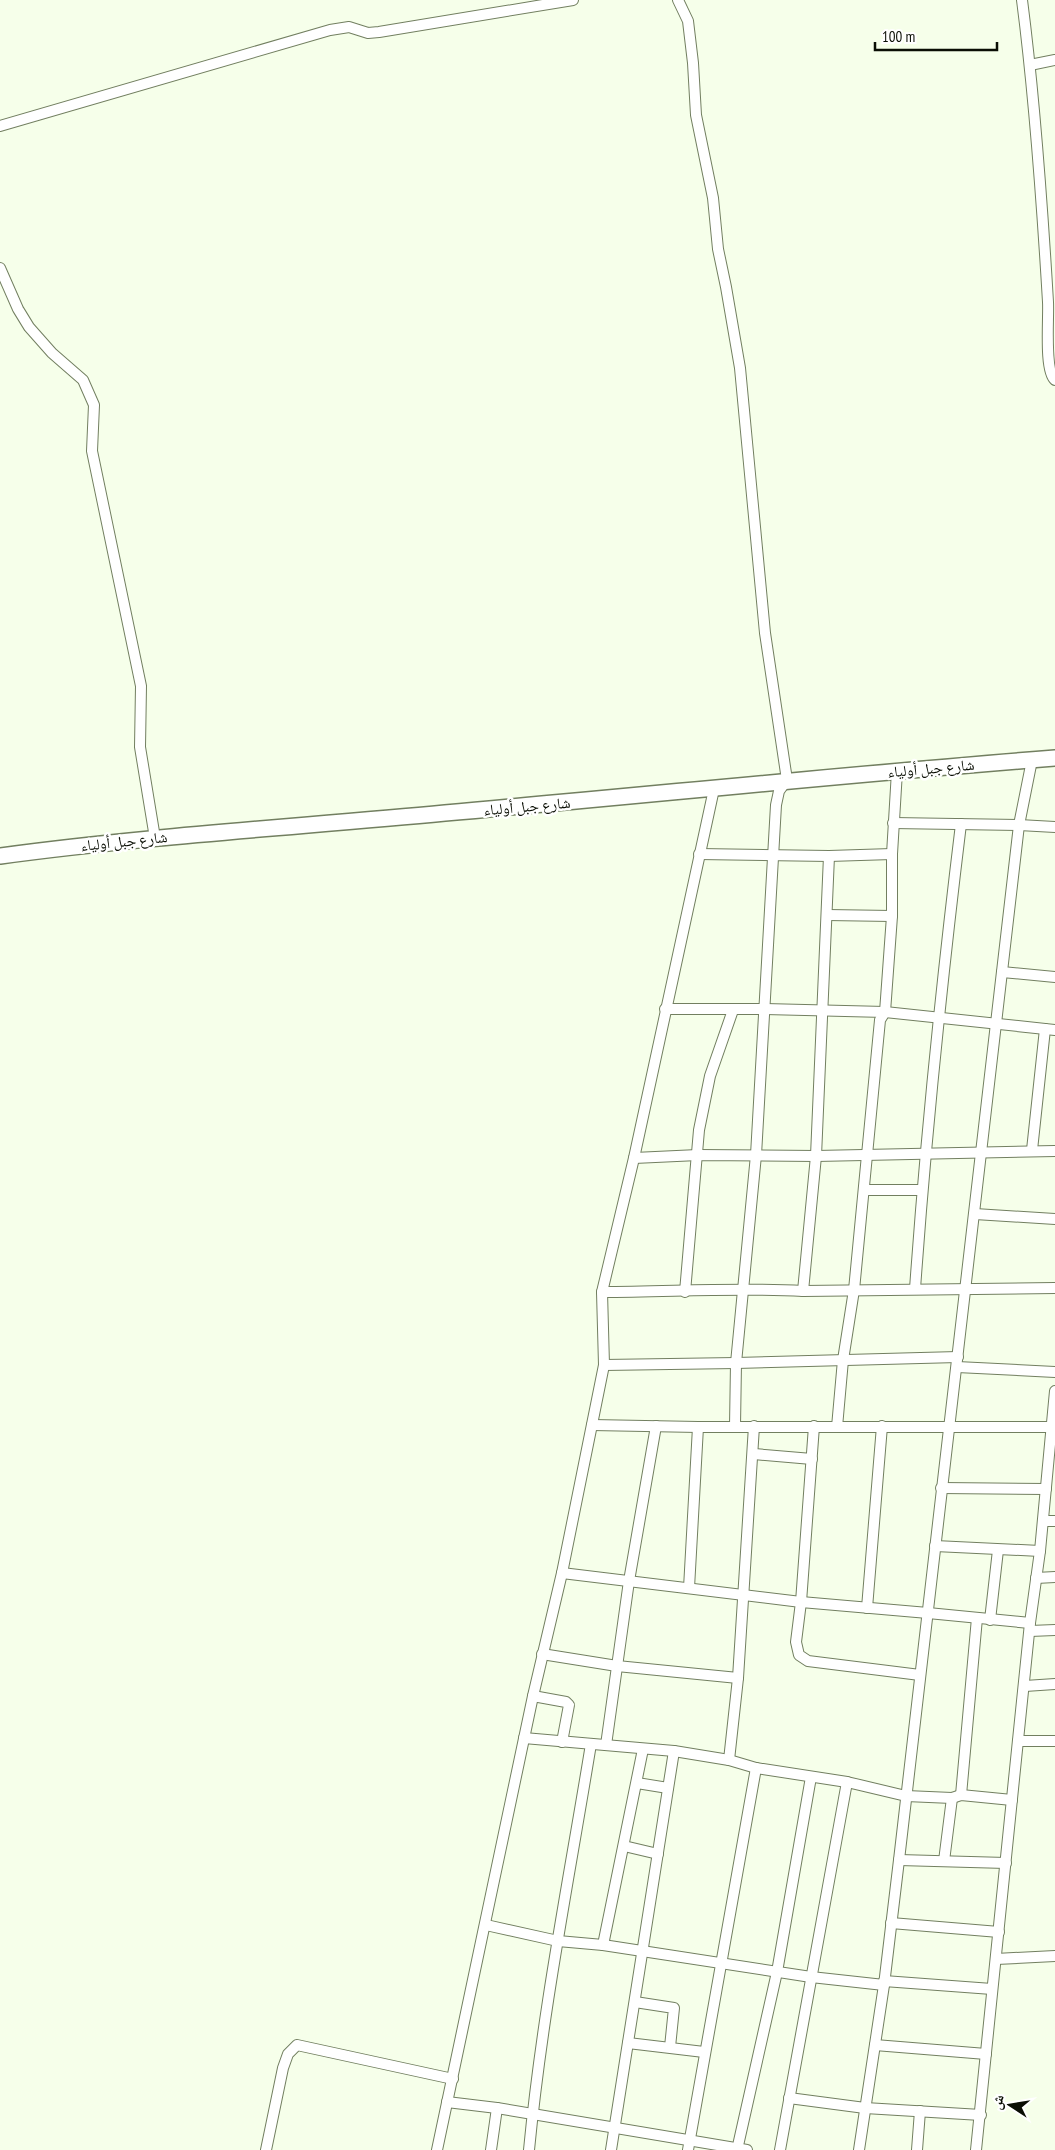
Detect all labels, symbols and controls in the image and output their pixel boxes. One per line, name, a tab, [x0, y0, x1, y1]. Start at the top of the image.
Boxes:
scale bar	[875, 20, 998, 52]
text: 100 m	[882, 27, 915, 46]
street label: شارع جبل أولياء	[887, 755, 975, 782]
street label: شارع جبل أولياء	[483, 793, 571, 820]
street label: شارع جبل أولياء	[80, 827, 169, 856]
north arrow	[985, 2080, 1035, 2130]
text: ش	[987, 2093, 1008, 2111]

